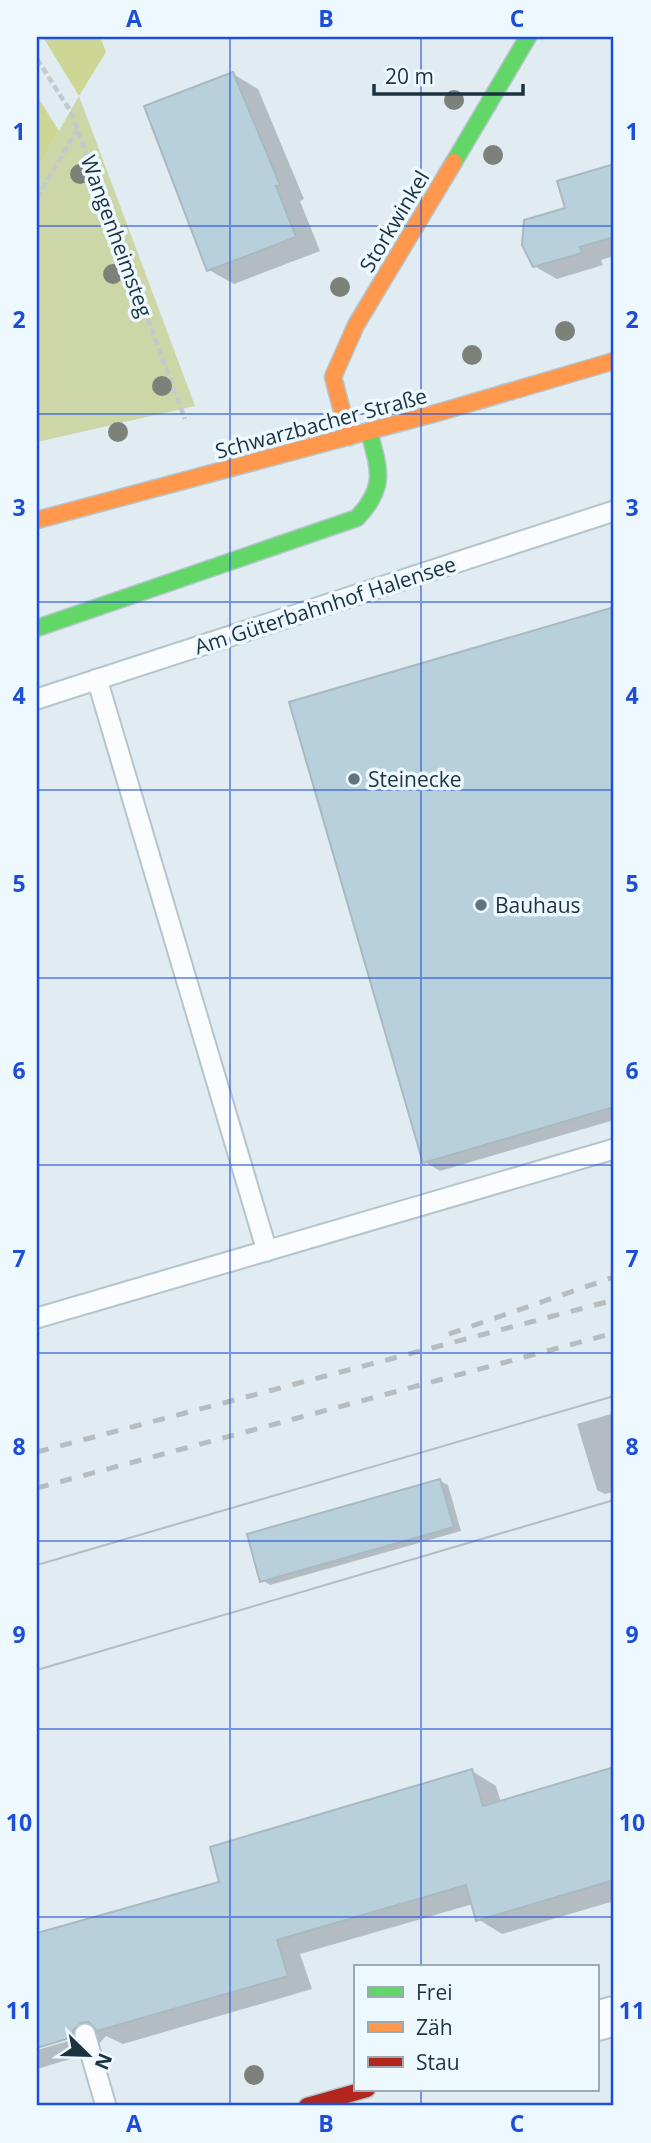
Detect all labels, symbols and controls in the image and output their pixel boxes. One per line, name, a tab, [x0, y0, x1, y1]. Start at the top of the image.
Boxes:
text: A	[126, 2, 142, 34]
text: B	[318, 2, 334, 34]
text: C	[510, 2, 524, 34]
scale bar	[374, 52, 523, 96]
text: 20 m	[385, 62, 434, 90]
text: 1	[12, 115, 26, 147]
text: 1	[625, 115, 639, 147]
street label: Wangenheimsteg	[75, 151, 159, 321]
street label: Storkwinkel	[353, 165, 435, 277]
text: 2	[12, 303, 26, 335]
text: 2	[625, 303, 639, 335]
street label: Schwarzbacher Straße	[212, 381, 430, 465]
text: 3	[12, 491, 26, 523]
text: 3	[625, 491, 639, 523]
street label: Am Güterbahnhof Halensee	[191, 549, 459, 661]
text: 4	[12, 679, 26, 711]
text: 4	[625, 679, 639, 711]
place label: Steinecke	[368, 765, 462, 793]
marker: Steinecke	[346, 771, 362, 787]
text: 5	[12, 867, 26, 899]
text: 5	[625, 867, 639, 899]
place label: Bauhaus	[495, 891, 581, 919]
marker: Bauhaus	[473, 897, 489, 913]
text: 6	[12, 1054, 26, 1086]
text: 6	[625, 1054, 639, 1086]
text: 7	[12, 1242, 26, 1274]
text: 7	[625, 1242, 639, 1274]
text: 8	[12, 1430, 26, 1462]
text: 8	[625, 1430, 639, 1462]
text: 9	[12, 1618, 26, 1650]
text: 9	[625, 1618, 639, 1650]
text: 10	[6, 1806, 32, 1838]
text: 10	[619, 1806, 645, 1838]
legend	[354, 1965, 598, 2090]
text: Frei	[416, 1978, 453, 2006]
text: 11	[6, 1994, 32, 2026]
text: 11	[619, 1994, 645, 2026]
text: Zäh	[416, 2013, 453, 2041]
north arrow	[52, 2021, 122, 2090]
text: Stau	[416, 2048, 460, 2076]
text: N	[89, 2049, 119, 2074]
text: A	[126, 2107, 142, 2139]
text: B	[318, 2107, 334, 2139]
text: C	[510, 2107, 524, 2139]

